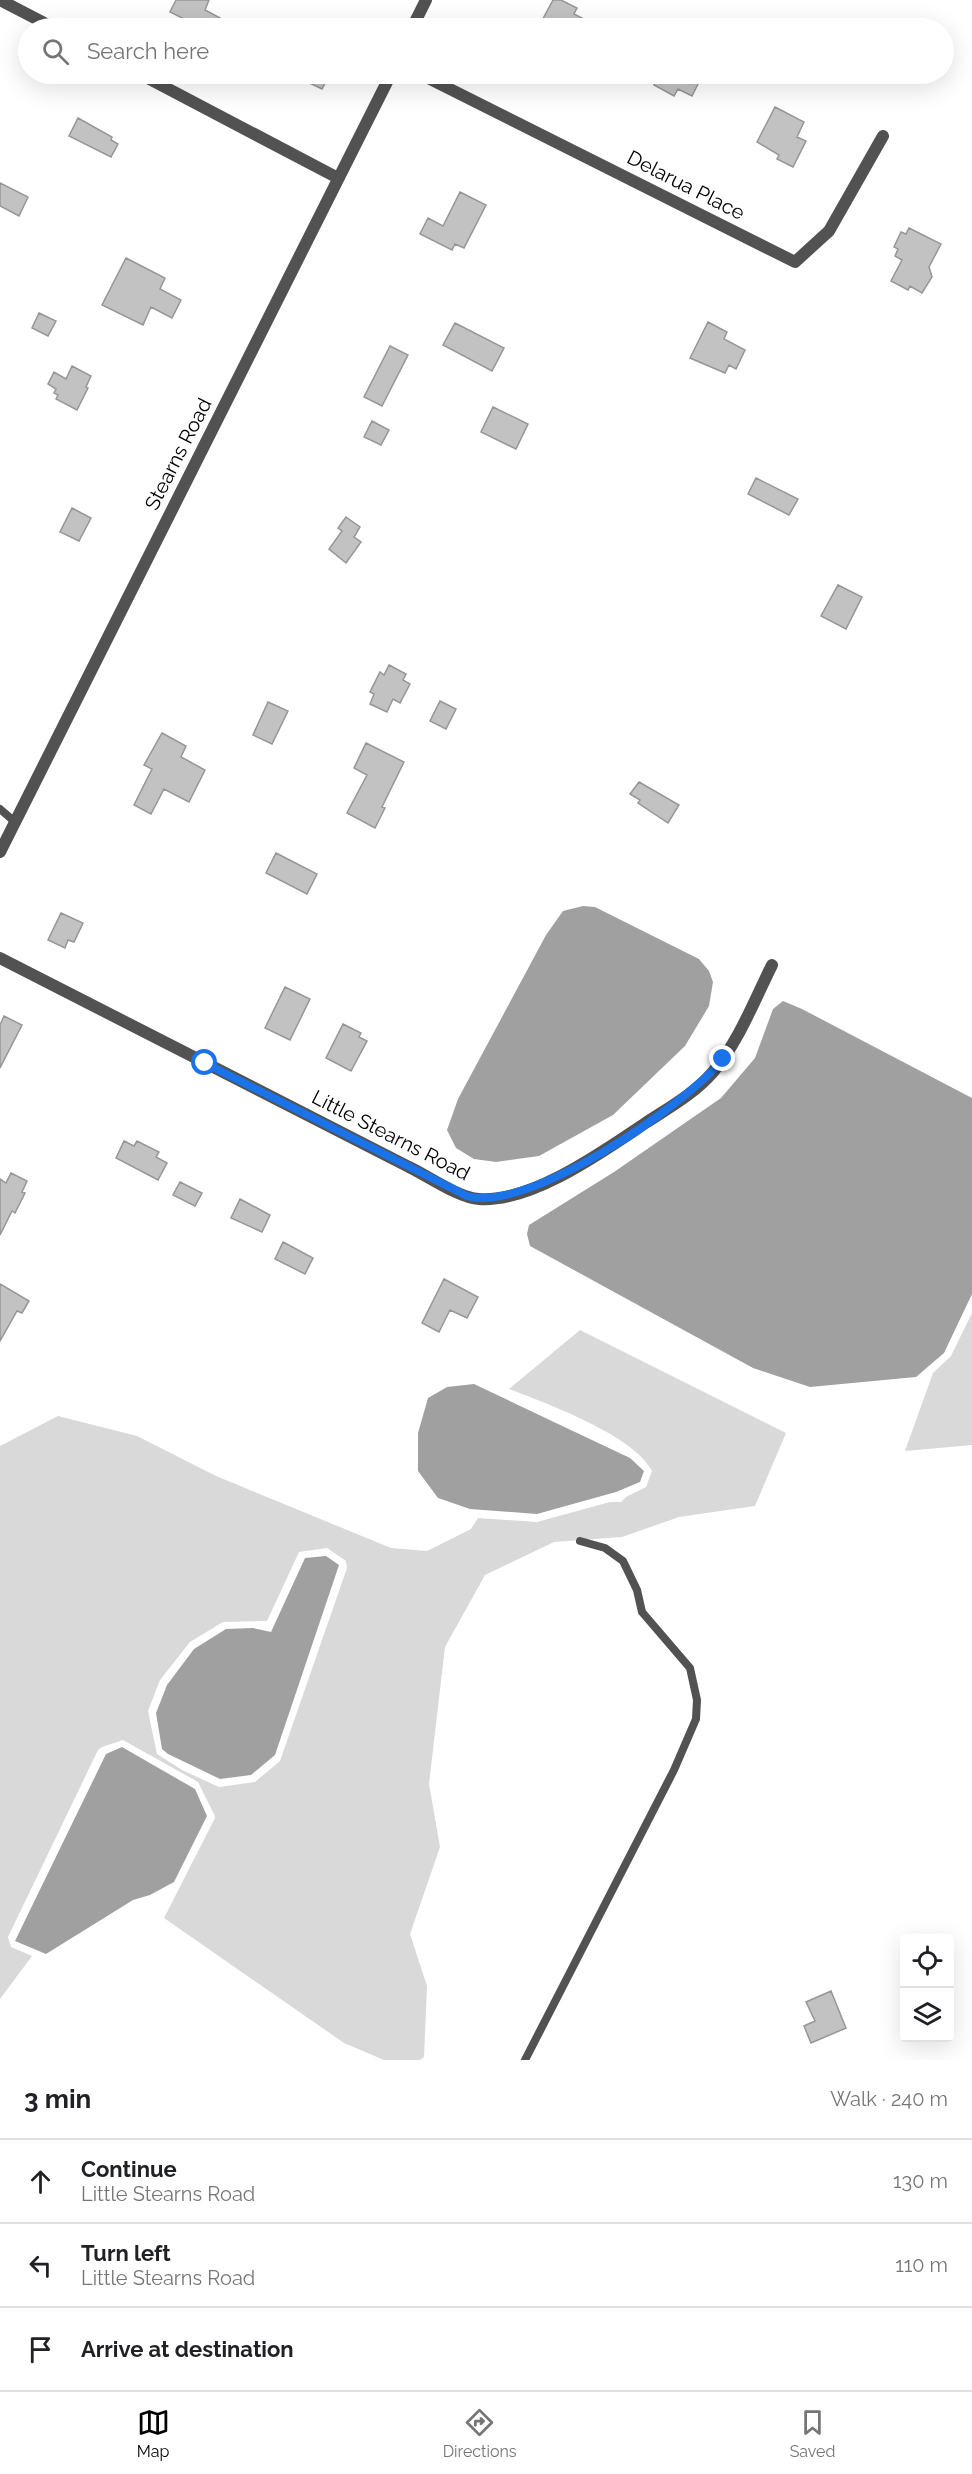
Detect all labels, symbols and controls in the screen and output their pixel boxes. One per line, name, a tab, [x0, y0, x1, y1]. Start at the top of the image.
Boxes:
search box	[18, 18, 954, 84]
icon: search	[39, 35, 72, 68]
text: Search here	[87, 38, 209, 64]
street label: Delarua Place	[623, 145, 749, 225]
street label: Stearns Road	[139, 394, 217, 514]
route end	[709, 1045, 735, 1071]
route start	[191, 1049, 217, 1075]
street label: Little Stearns Road	[308, 1085, 474, 1185]
map controls	[900, 1934, 954, 2042]
button: locate	[900, 1934, 954, 1988]
button: layers	[900, 1988, 954, 2042]
text: 3 min	[24, 2084, 91, 2114]
text: Walk · 240 m	[830, 2087, 948, 2111]
text: Continue	[81, 2156, 177, 2182]
icon: ahead	[24, 2165, 57, 2198]
text: 130 m	[893, 2169, 948, 2193]
text: Little Stearns Road	[81, 2182, 255, 2206]
text: Turn left	[81, 2240, 171, 2266]
icon: left	[24, 2249, 57, 2282]
text: 110 m	[895, 2253, 948, 2277]
text: Little Stearns Road	[81, 2266, 255, 2290]
icon: arrive	[24, 2333, 57, 2366]
text: Arrive at destination	[81, 2336, 294, 2362]
tab: Map	[137, 2406, 170, 2461]
tab: Directions	[443, 2406, 517, 2461]
tab: Saved	[790, 2406, 835, 2461]

